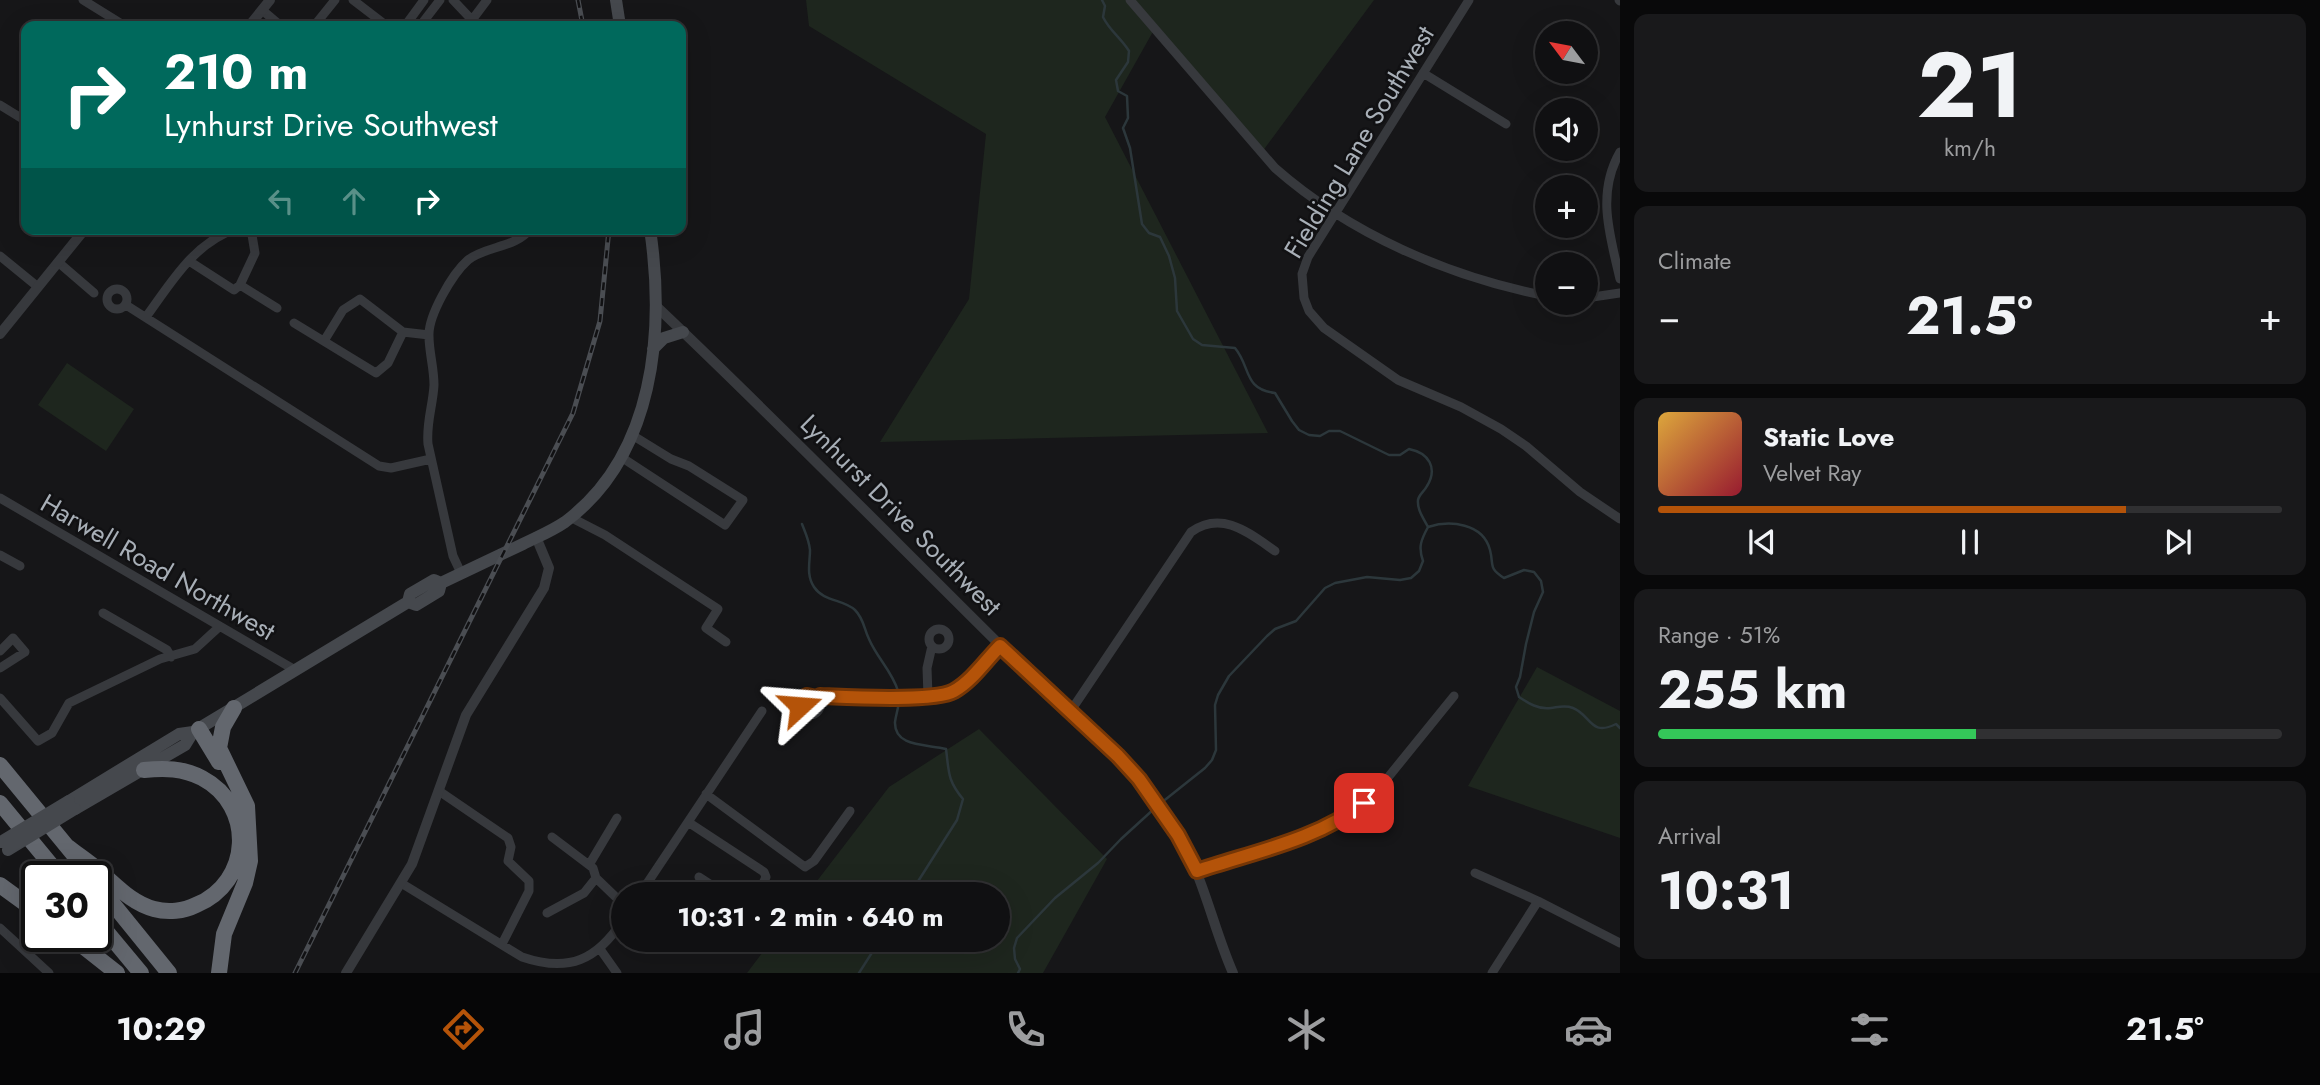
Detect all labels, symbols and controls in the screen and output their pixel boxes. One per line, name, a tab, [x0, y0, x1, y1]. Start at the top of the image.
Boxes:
street label: Fielding Lane Southwest	[1274, 18, 1444, 265]
text: 21	[1917, 20, 2023, 151]
north arrow	[1535, 21, 1598, 84]
map controls	[1535, 21, 1598, 315]
text: 210 m	[164, 37, 308, 107]
icon: right	[49, 49, 140, 140]
button: sound	[1535, 98, 1598, 161]
text: Lynhurst Drive Southwest	[164, 102, 498, 148]
text: km/h	[1944, 131, 1996, 165]
button: +	[1535, 175, 1598, 238]
icon: left	[262, 182, 300, 220]
icon: ahead	[335, 182, 373, 220]
icon: right	[408, 182, 446, 220]
text: Climate	[1658, 244, 1731, 278]
button: −	[1535, 252, 1598, 315]
text: 21.5°	[1906, 278, 2033, 354]
text: −	[1658, 289, 1680, 344]
text: +	[2259, 289, 2282, 344]
street label: Lynhurst Drive Southwest	[792, 406, 1011, 625]
text: Static Love	[1763, 418, 1895, 456]
text: Velvet Ray	[1763, 456, 1861, 490]
street label: Harwell Road Northwest	[34, 484, 283, 650]
icon: previous	[1743, 523, 1781, 561]
icon: pause	[1951, 523, 1989, 561]
icon: next	[2159, 523, 2197, 561]
text: Range · 51%	[1658, 618, 1780, 652]
text: 255 km	[1658, 652, 1847, 728]
position arrow	[763, 669, 837, 743]
pin	[1334, 773, 1394, 833]
icon: arrive	[1345, 784, 1383, 822]
text: Arrival	[1658, 819, 1721, 853]
text: 10:31	[1658, 853, 1794, 929]
speed limit sign: 30	[21, 861, 112, 952]
text: 10:31 · 2 min · 640 m	[677, 898, 944, 936]
icon: directions	[439, 1005, 488, 1054]
icon: music	[720, 1005, 769, 1054]
icon: phone	[1001, 1005, 1050, 1054]
icon: climate	[1282, 1005, 1331, 1054]
icon: car	[1564, 1005, 1613, 1054]
icon: filters	[1845, 1005, 1894, 1054]
text: 10:29	[116, 1006, 206, 1052]
text: 21.5°	[2126, 1006, 2204, 1052]

